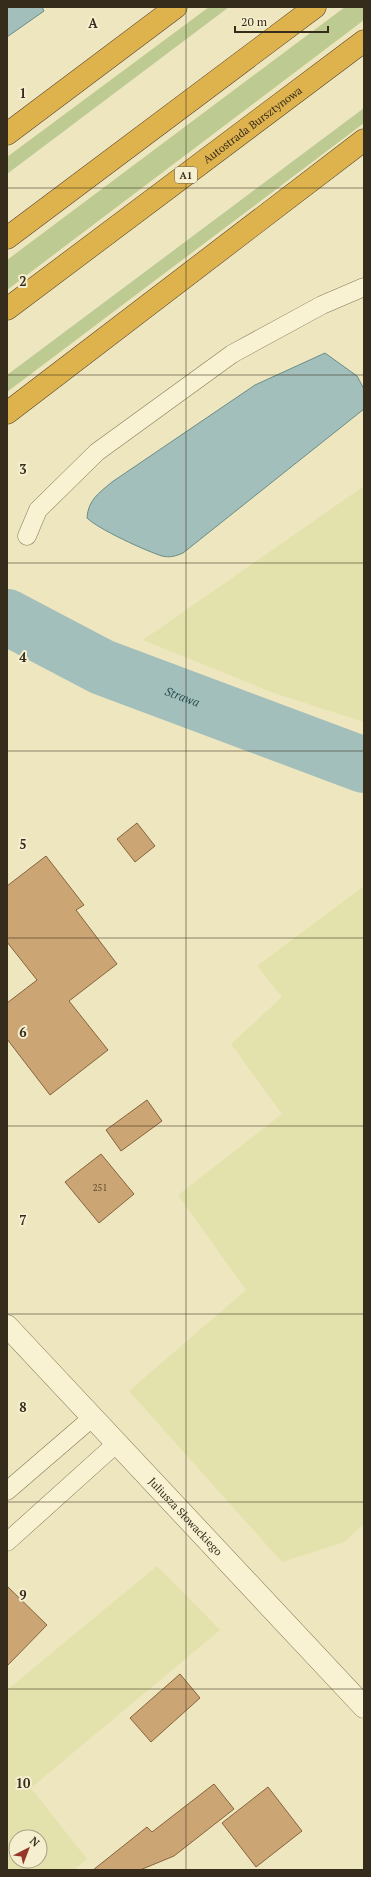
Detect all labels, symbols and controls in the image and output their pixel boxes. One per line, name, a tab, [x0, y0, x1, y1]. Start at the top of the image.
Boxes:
scale bar	[235, 8, 328, 34]
text: A	[88, 14, 98, 32]
text: 20 m	[241, 14, 268, 29]
street label: Autostrada Bursztynowa	[200, 83, 305, 166]
text: 1	[19, 84, 27, 102]
road number: A1	[175, 167, 197, 183]
text: 2	[19, 272, 27, 290]
text: 3	[19, 460, 27, 478]
text: 4	[19, 648, 27, 666]
water label: Strawa	[163, 683, 202, 710]
text: 5	[19, 835, 27, 853]
text: 6	[19, 1023, 27, 1041]
house number: 251	[93, 1182, 107, 1194]
text: 7	[19, 1211, 27, 1229]
text: 8	[19, 1398, 27, 1416]
street label: Juliusza Słowackiego	[145, 1474, 225, 1558]
text: 9	[19, 1586, 27, 1604]
text: 10	[16, 1774, 31, 1792]
north arrow	[8, 1829, 48, 1869]
text: N	[27, 1834, 43, 1850]

